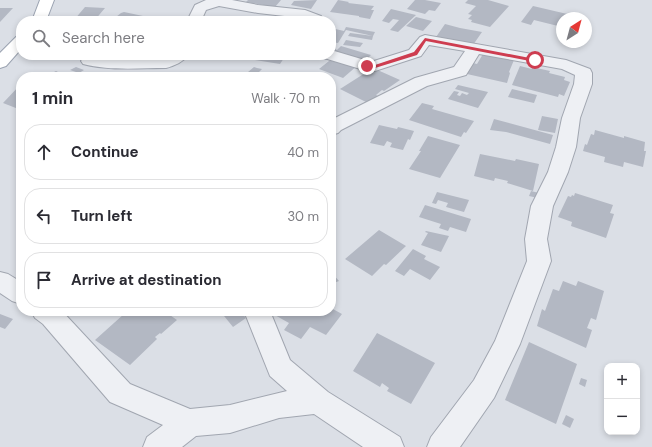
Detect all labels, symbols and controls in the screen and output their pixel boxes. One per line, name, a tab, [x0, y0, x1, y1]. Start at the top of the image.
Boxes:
north arrow	[556, 12, 592, 48]
search box	[16, 16, 336, 60]
icon: search	[30, 27, 52, 49]
text: Search here	[62, 28, 145, 48]
route start	[526, 51, 544, 69]
route end	[358, 57, 376, 75]
text: 1 min	[32, 87, 73, 109]
text: Walk · 70 m	[251, 90, 320, 107]
icon: ahead	[33, 141, 55, 163]
text: Continue	[71, 142, 139, 162]
text: 40 m	[287, 144, 319, 161]
icon: left	[33, 205, 55, 227]
text: Turn left	[71, 206, 132, 226]
text: 30 m	[287, 208, 319, 225]
icon: arrive	[33, 269, 55, 291]
text: Arrive at destination	[71, 270, 222, 290]
map controls	[604, 363, 640, 435]
button: +	[604, 363, 640, 399]
button: −	[604, 399, 640, 435]

